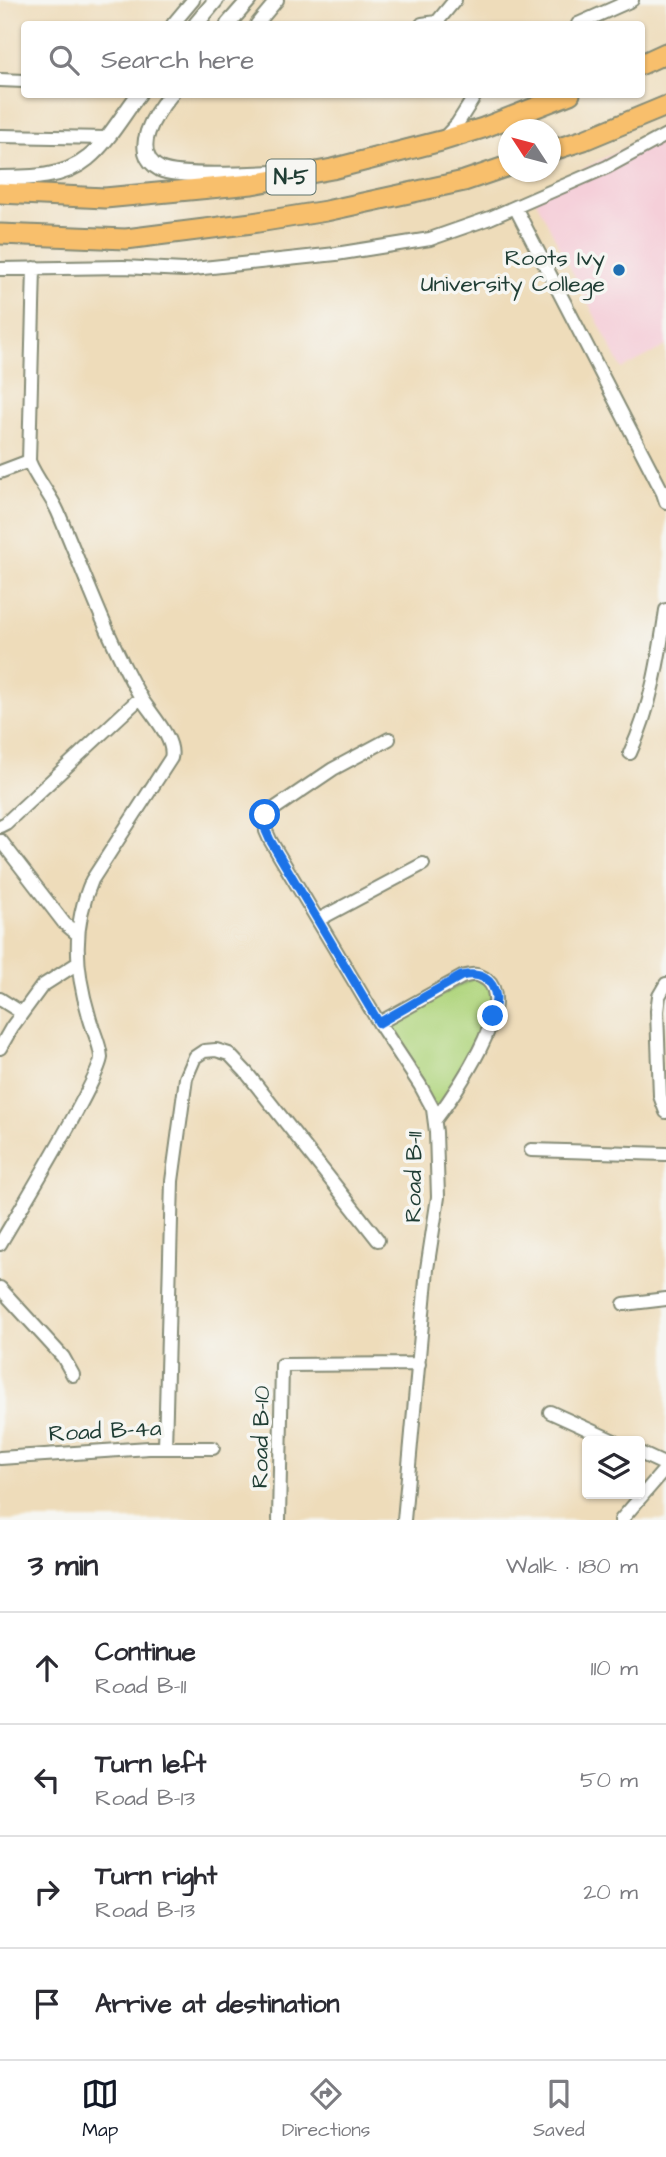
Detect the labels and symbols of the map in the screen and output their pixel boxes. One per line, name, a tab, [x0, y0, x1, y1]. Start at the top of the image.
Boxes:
north arrow	[498, 119, 561, 182]
road number: N-5	[266, 160, 316, 194]
place label: Roots Ivy University College	[421, 242, 605, 301]
marker: Roots Ivy University College	[611, 262, 627, 278]
route start	[249, 799, 280, 830]
route end	[477, 1000, 508, 1031]
street label: Road B-11	[397, 1131, 431, 1223]
street label: Road B-10	[244, 1385, 278, 1489]
street label: Road B-4a	[48, 1412, 163, 1450]

